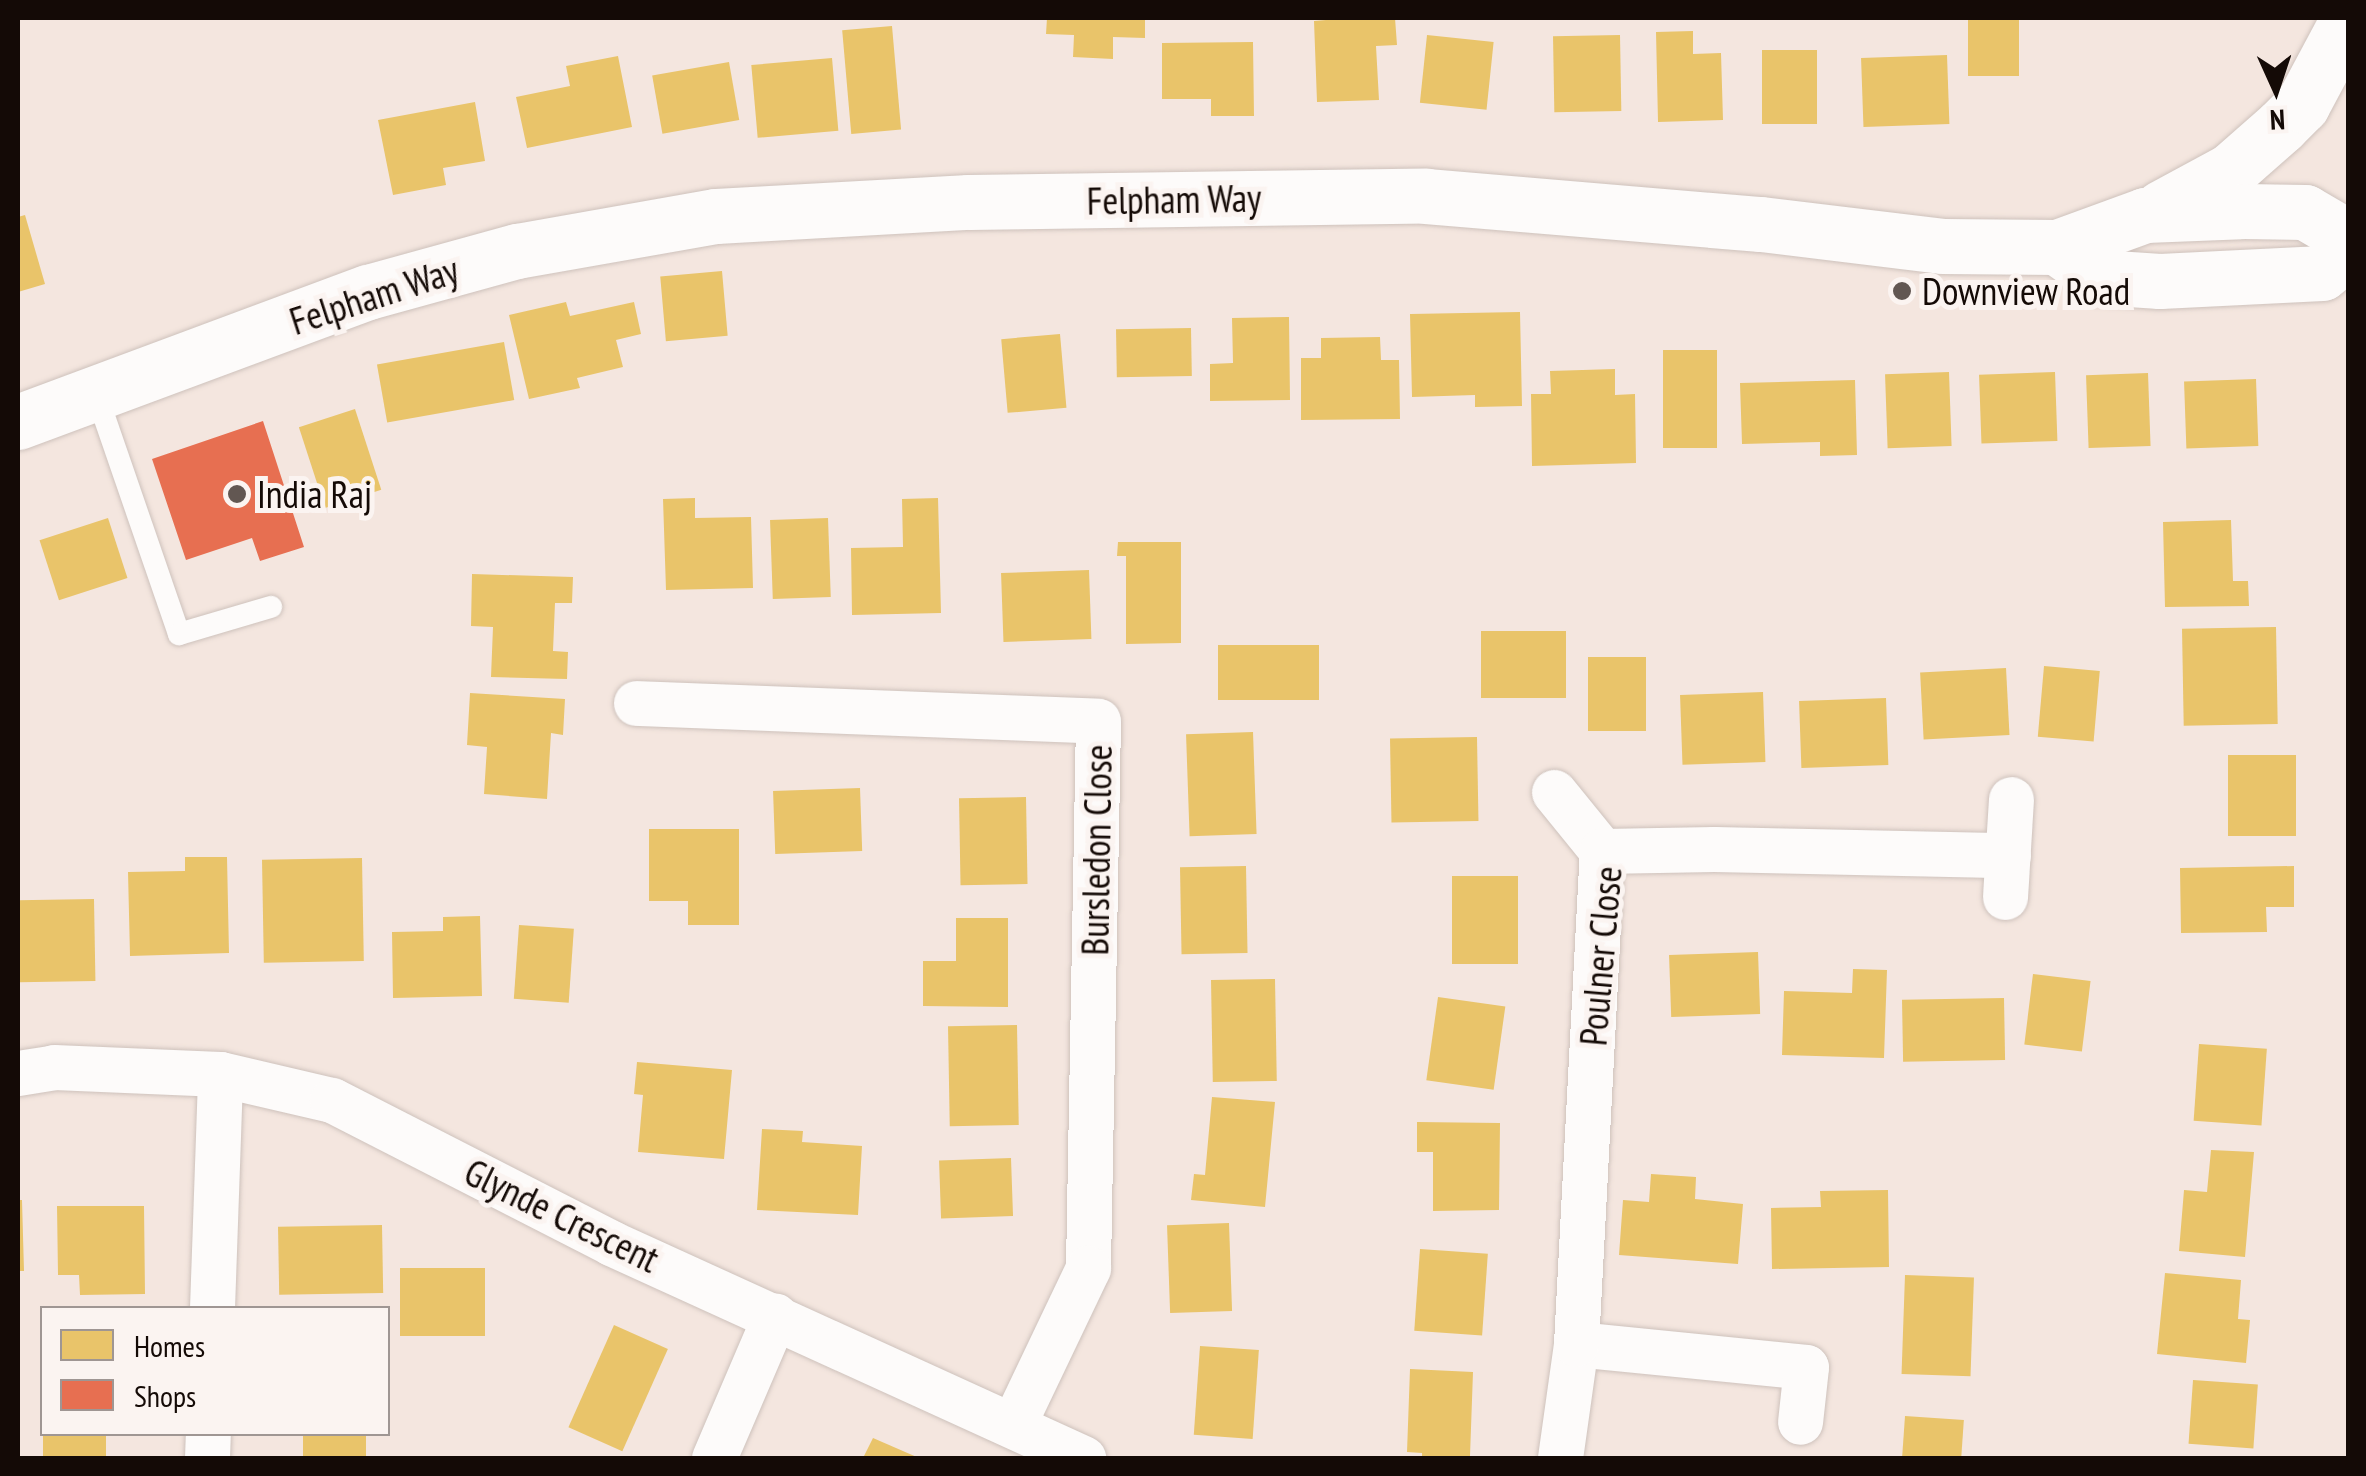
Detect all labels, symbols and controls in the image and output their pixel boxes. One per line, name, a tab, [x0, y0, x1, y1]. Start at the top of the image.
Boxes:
north arrow	[2226, 40, 2326, 140]
text: N	[2269, 102, 2286, 139]
street label: Felpham Way	[1086, 175, 1262, 223]
street label: Felpham Way	[284, 246, 464, 344]
place label: Downview Road	[1922, 268, 2131, 314]
marker: Downview Road	[1891, 280, 1913, 302]
place label: India Raj	[257, 471, 372, 517]
marker: India Raj	[226, 483, 248, 505]
street label: Bursledon Close	[1071, 744, 1121, 956]
street label: Poulner Close	[1569, 864, 1631, 1048]
street label: Glynde Crescent	[458, 1148, 666, 1282]
legend	[40, 1306, 390, 1436]
text: Homes	[134, 1326, 205, 1365]
text: Shops	[134, 1376, 196, 1415]

